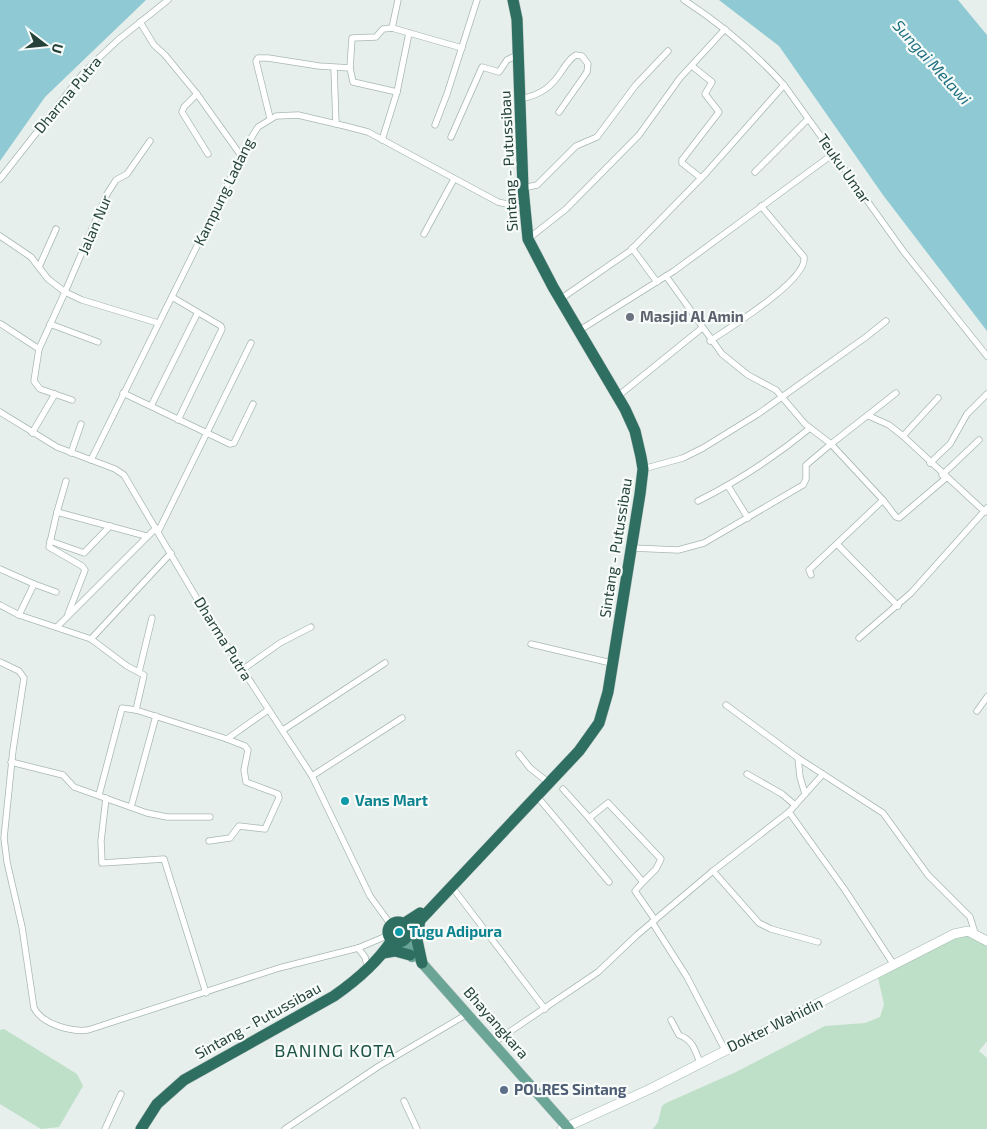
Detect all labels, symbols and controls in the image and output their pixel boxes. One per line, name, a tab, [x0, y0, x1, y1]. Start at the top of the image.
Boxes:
water label: Sungai Melawi	[889, 15, 975, 108]
north arrow	[20, 20, 70, 70]
text: U	[48, 42, 67, 56]
street label: Dharma Putra	[30, 52, 105, 137]
street label: Sintang - Putussibau	[495, 90, 521, 232]
street label: Teuku Umar	[814, 130, 875, 207]
street label: Kampung Ladang	[189, 134, 257, 248]
street label: Jalan Nur	[73, 192, 115, 257]
place label: Masjid Al Amin	[640, 307, 744, 325]
marker: Masjid Al Amin	[624, 311, 636, 323]
street label: Sintang - Putussibau	[595, 477, 635, 619]
street label: Dharma Putra	[191, 593, 257, 684]
place label: Vans Mart	[355, 791, 428, 809]
marker: Vans Mart	[339, 795, 351, 807]
place label: Tugu Adipura	[409, 922, 502, 940]
marker: Tugu Adipura	[393, 926, 405, 938]
street label: Sintang - Putussibau	[191, 978, 324, 1062]
street label: Bhayangkara	[461, 983, 533, 1062]
street label: Dokter Wahidin	[724, 993, 825, 1055]
district label: BANING KOTA	[274, 1039, 396, 1061]
place label: POLRES Sintang	[514, 1080, 627, 1098]
marker: POLRES Sintang	[498, 1084, 510, 1096]

